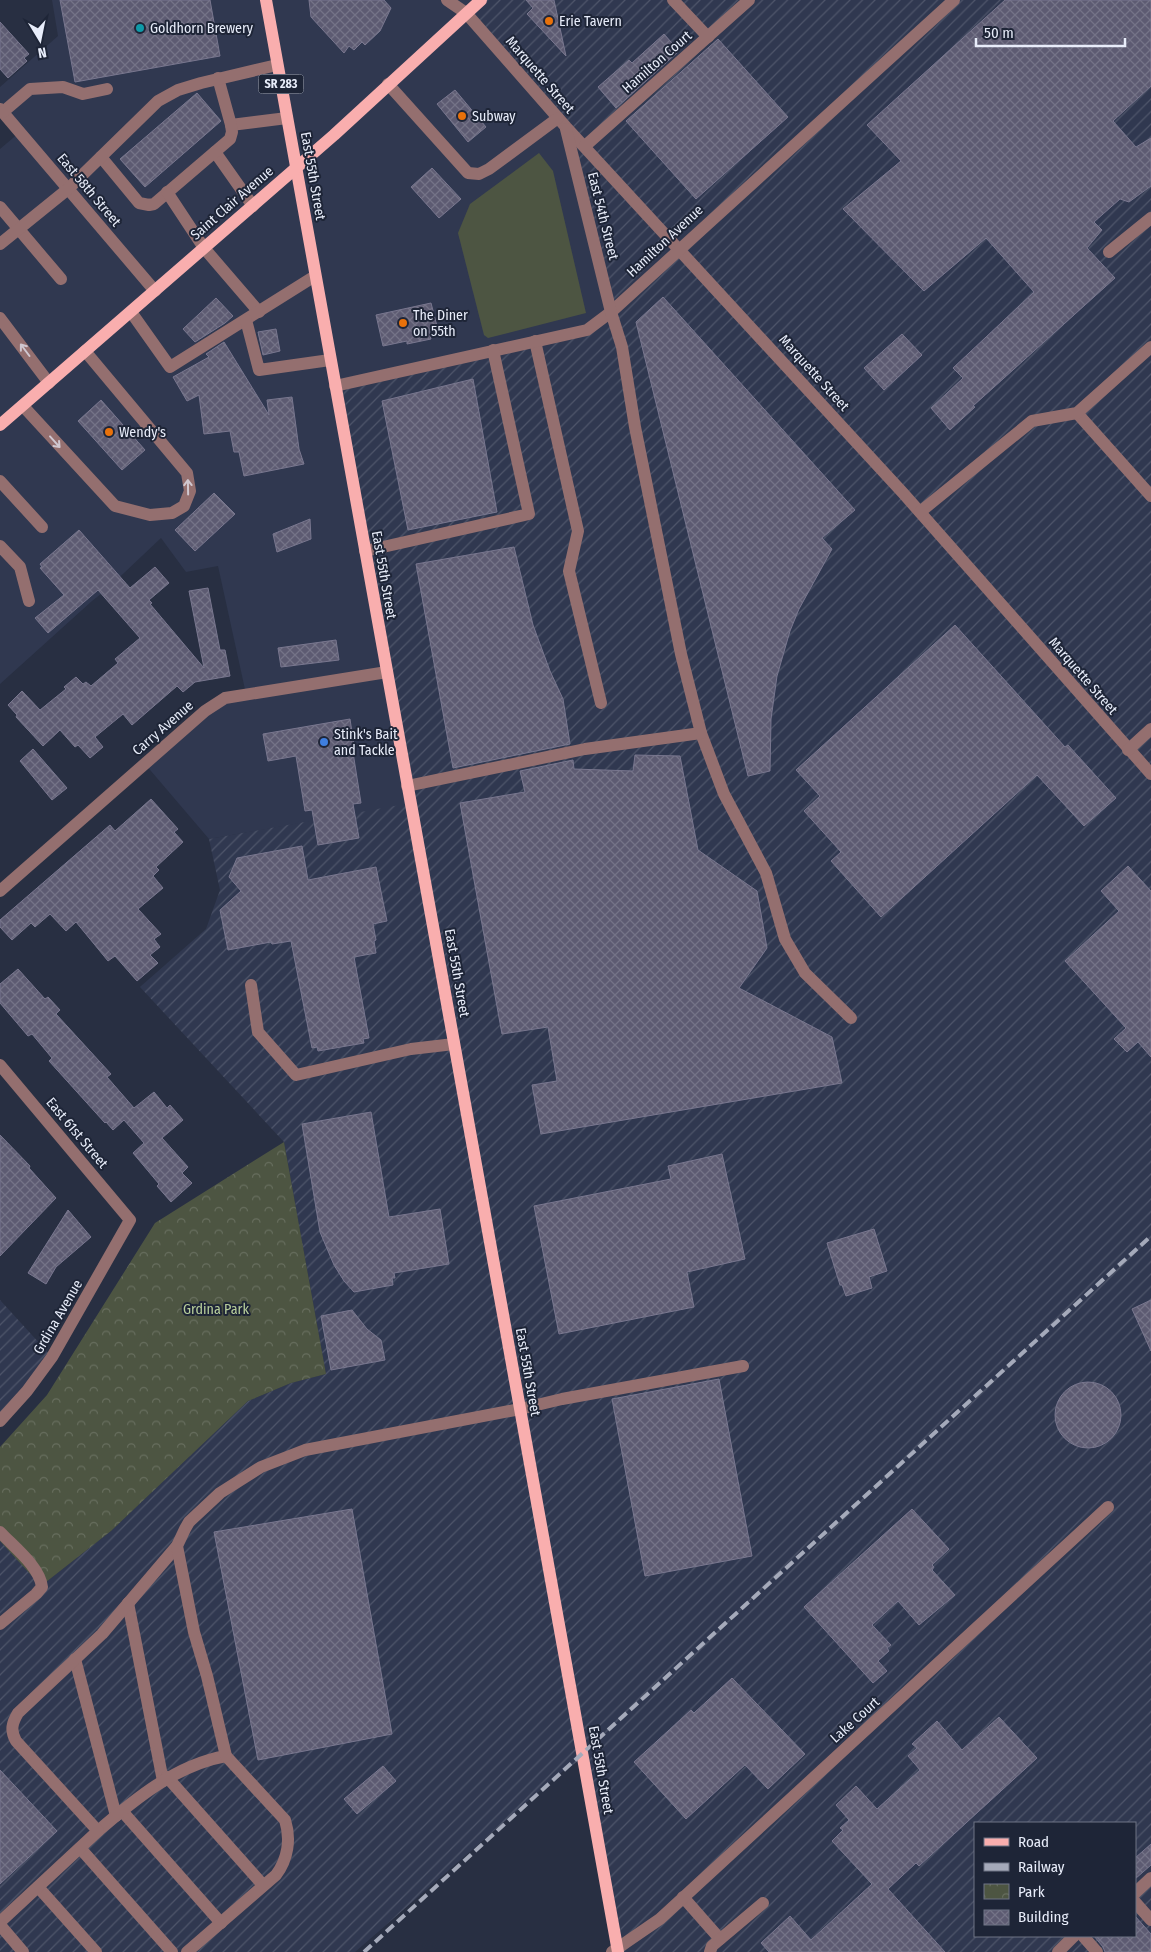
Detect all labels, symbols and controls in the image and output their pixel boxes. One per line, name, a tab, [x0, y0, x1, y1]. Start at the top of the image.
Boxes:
place label: Erie Tavern	[559, 13, 622, 30]
north arrow	[15, 15, 65, 65]
marker: Erie Tavern	[543, 15, 555, 27]
scale bar	[976, 15, 1125, 47]
place label: Goldhorn Brewery	[150, 20, 254, 37]
marker: Goldhorn Brewery	[134, 22, 146, 34]
text: 50 m	[984, 24, 1014, 42]
street label: Hamilton Court	[619, 27, 696, 97]
street label: Marquette Street	[502, 33, 578, 117]
text: N	[37, 43, 48, 61]
road number: SR 283	[258, 74, 304, 94]
place label: Subway	[472, 108, 516, 125]
marker: Subway	[456, 110, 468, 122]
street label: East 55th Street	[297, 131, 329, 222]
street label: East 58th Street	[54, 150, 125, 230]
street label: Saint Clair Avenue	[187, 162, 277, 243]
street label: East 54th Street	[584, 170, 622, 262]
street label: Hamilton Avenue	[623, 201, 707, 281]
place label: The Diner on 55th	[413, 307, 468, 340]
marker: The Diner on 55th	[397, 317, 409, 329]
street label: Marquette Street	[775, 331, 853, 415]
one-way arrow	[19, 344, 30, 357]
place label: Wendy's	[119, 424, 166, 441]
marker: Wendy's	[103, 426, 115, 438]
one-way arrow	[49, 435, 61, 448]
one-way arrow	[183, 480, 193, 496]
street label: East 55th Street	[368, 530, 400, 621]
street label: Marquette Street	[1045, 634, 1121, 718]
street label: Carry Avenue	[129, 697, 197, 759]
place label: Stink's Bait and Tackle	[334, 726, 398, 759]
marker: Stink's Bait and Tackle	[318, 736, 330, 748]
street label: East 55th Street	[441, 928, 473, 1019]
street label: East 61st Street	[43, 1094, 112, 1172]
street label: Grdina Avenue	[30, 1277, 86, 1357]
park label: Grdina Park	[183, 1301, 249, 1318]
street label: East 55th Street	[512, 1327, 544, 1418]
street label: Lake Court	[827, 1693, 883, 1747]
street label: East 55th Street	[585, 1725, 617, 1816]
legend	[974, 1822, 1136, 1937]
text: Road	[1018, 1833, 1049, 1851]
text: Railway	[1018, 1858, 1065, 1876]
text: Park	[1018, 1883, 1045, 1901]
text: Building	[1018, 1908, 1069, 1926]

